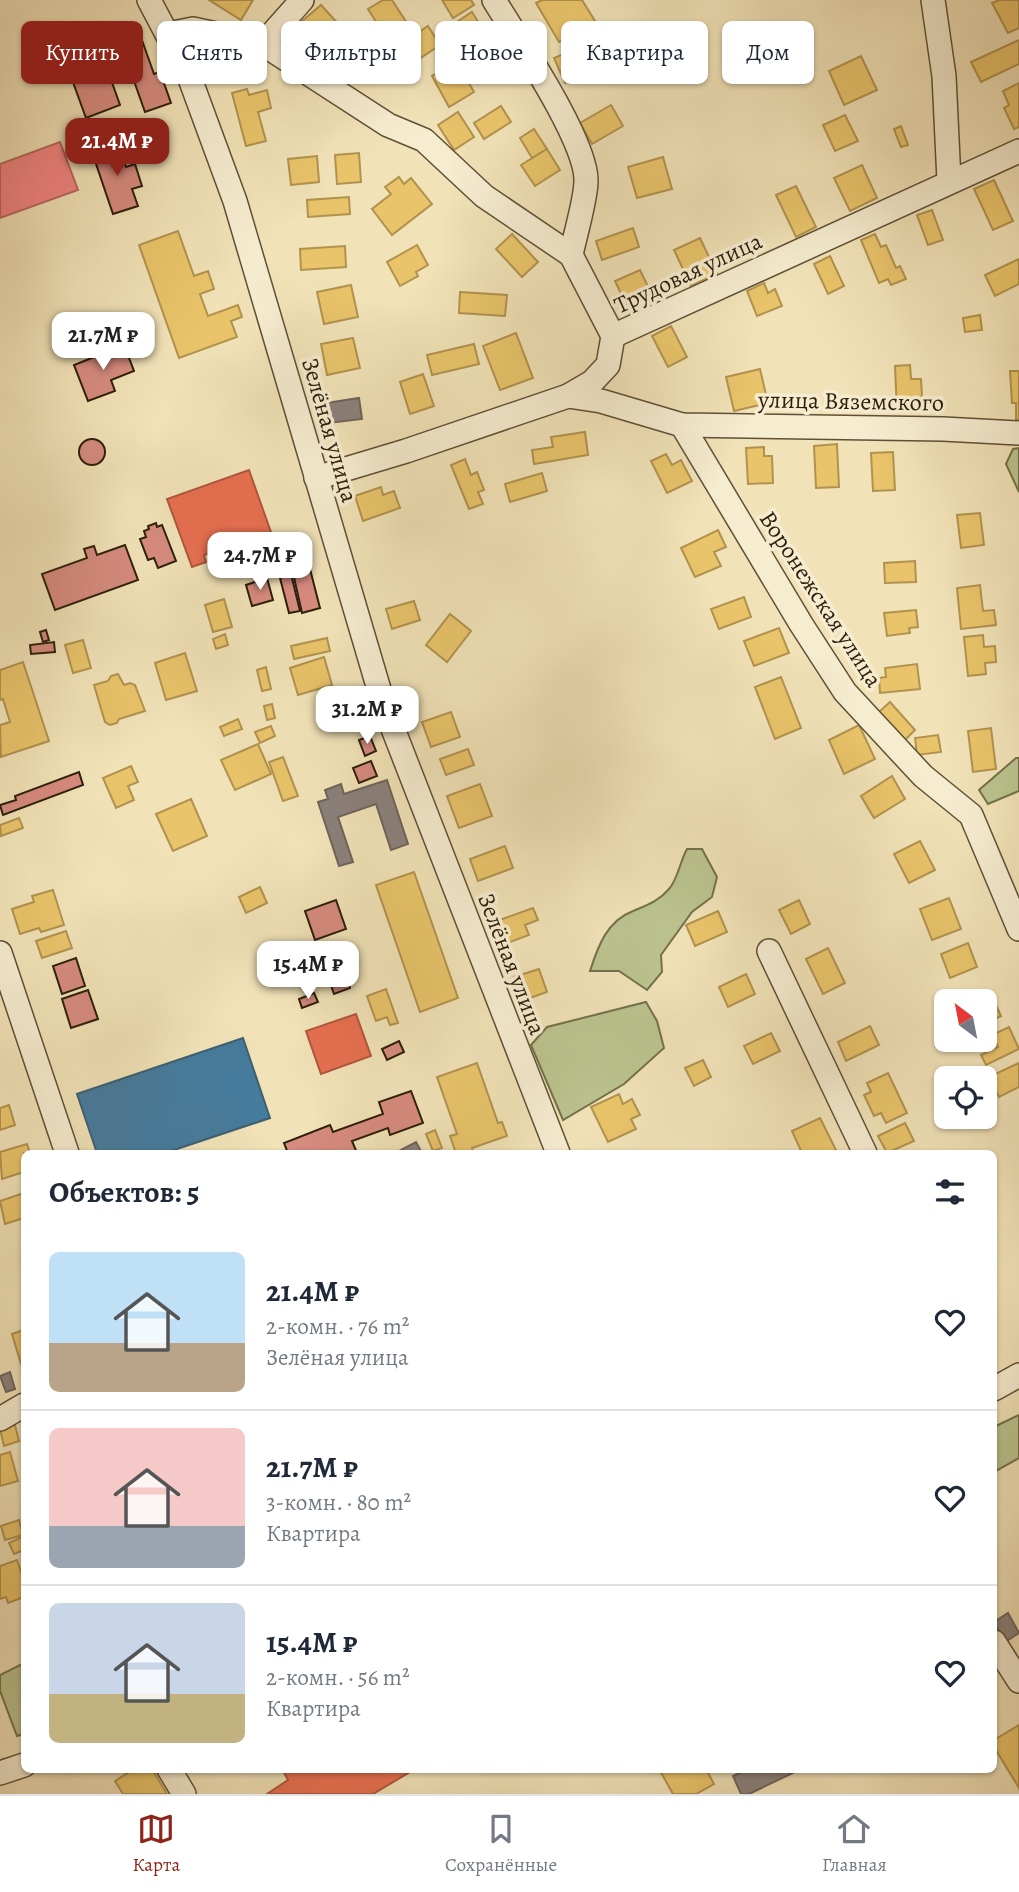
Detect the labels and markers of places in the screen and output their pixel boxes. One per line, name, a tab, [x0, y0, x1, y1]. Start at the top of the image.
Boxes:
pin: 21.4M ₽	[52, 118, 182, 178]
pin: 21.7M ₽	[38, 312, 168, 372]
pin: 24.7M ₽	[195, 532, 325, 592]
pin: 31.2M ₽	[302, 686, 432, 746]
pin: 15.4M ₽	[243, 942, 373, 1001]

